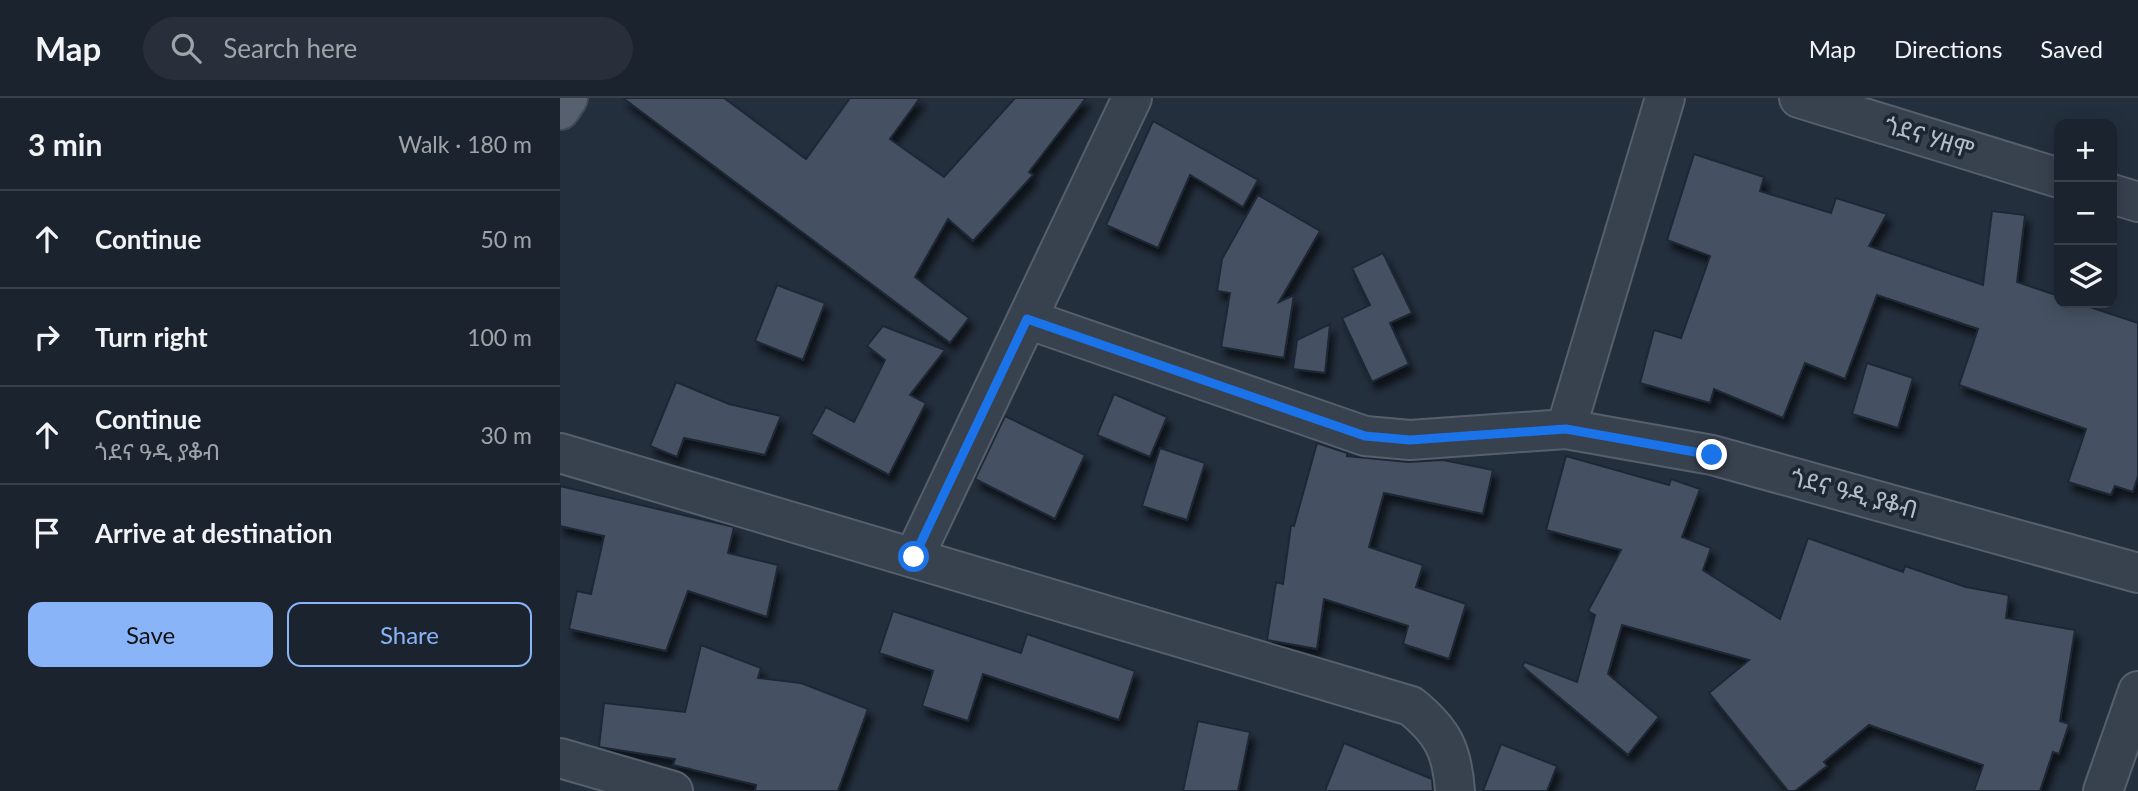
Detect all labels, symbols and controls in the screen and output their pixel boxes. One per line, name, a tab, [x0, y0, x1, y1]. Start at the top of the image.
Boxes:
search box	[143, 17, 633, 80]
text: Map	[35, 28, 101, 68]
icon: search	[167, 29, 205, 67]
text: Search here	[223, 32, 357, 64]
text: Map	[1809, 34, 1856, 63]
text: Directions	[1894, 34, 2002, 63]
text: Saved	[2040, 34, 2103, 63]
street label: ጎደና ሃዘሞ	[1881, 109, 1978, 164]
map controls	[2054, 119, 2117, 308]
button: +	[2054, 119, 2117, 182]
text: 3 min	[28, 126, 102, 162]
text: Walk · 180 m	[398, 130, 532, 158]
button: −	[2054, 182, 2117, 245]
icon: ahead	[28, 220, 66, 258]
text: Continue	[95, 223, 201, 255]
text: 50 m	[481, 225, 532, 253]
button: layers	[2054, 245, 2117, 308]
icon: right	[28, 318, 66, 356]
text: Turn right	[95, 321, 208, 353]
text: 100 m	[467, 323, 532, 351]
text: Continue	[95, 403, 201, 435]
icon: ahead	[28, 416, 66, 454]
text: 30 m	[481, 421, 532, 449]
text: ጎደና ዓዲ ያቆብ	[95, 437, 220, 465]
route end	[1696, 439, 1727, 470]
street label: ጎደና ዓዲ ያቆብ	[1788, 462, 1921, 523]
icon: arrive	[28, 514, 66, 552]
text: Arrive at destination	[95, 517, 332, 549]
route start	[898, 541, 929, 572]
button: Save	[28, 602, 273, 667]
button: Share	[287, 602, 532, 667]

